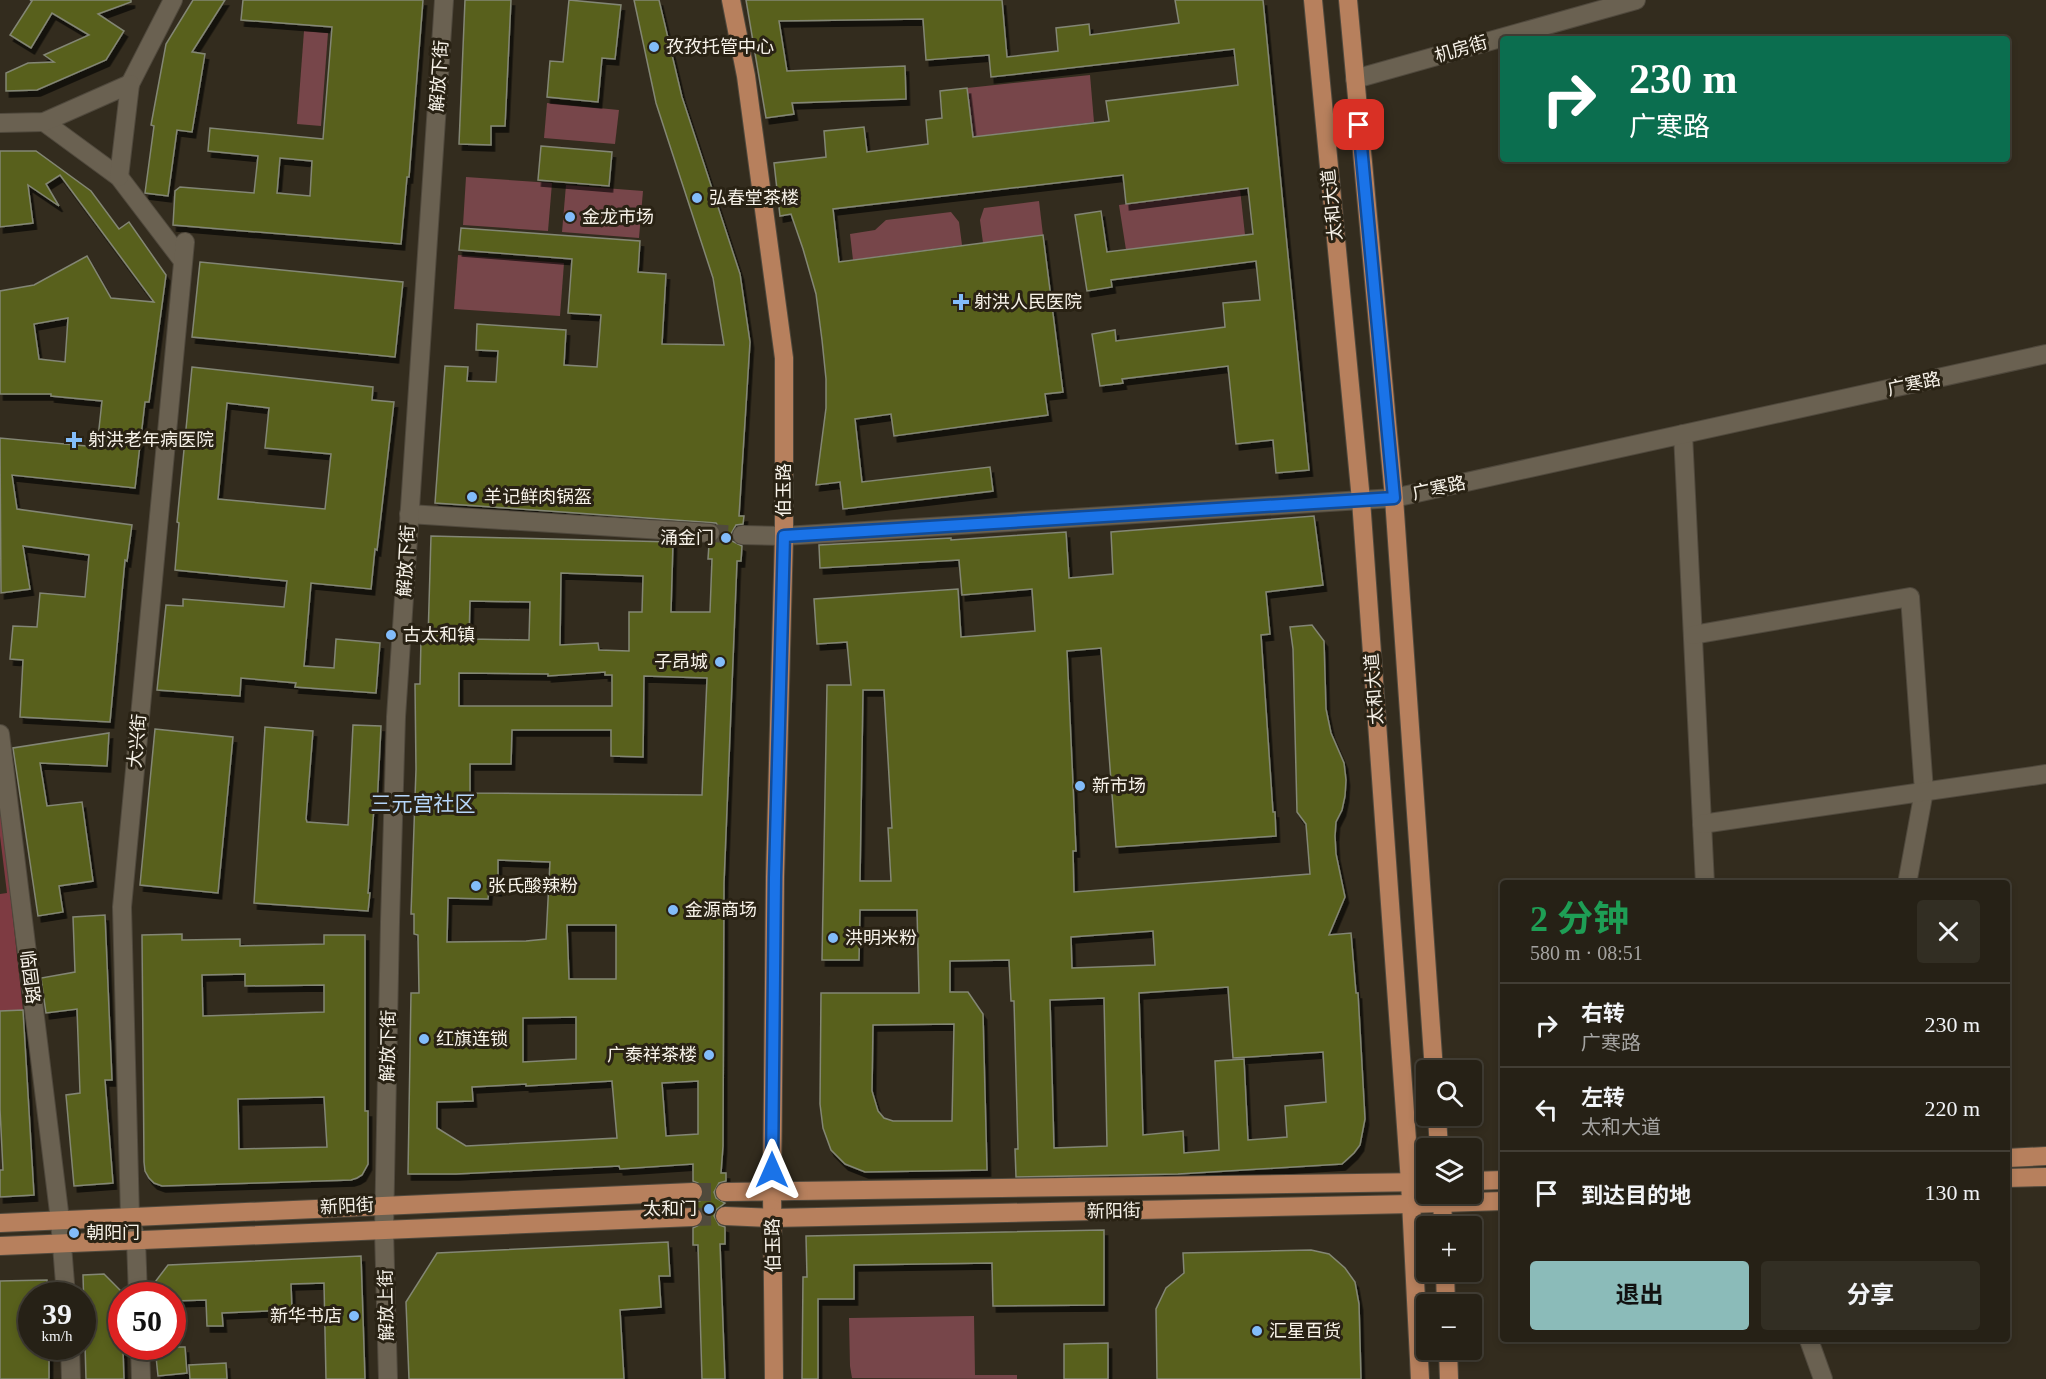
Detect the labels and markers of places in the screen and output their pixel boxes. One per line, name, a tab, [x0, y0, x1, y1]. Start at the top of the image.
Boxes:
place label: 孜孜托管中心	[666, 37, 774, 57]
marker: 孜孜托管中心	[647, 40, 661, 54]
pin	[1333, 99, 1384, 150]
place label: 弘春堂茶楼	[709, 188, 799, 208]
marker: 弘春堂茶楼	[690, 191, 704, 205]
place label: 金龙市场	[582, 207, 654, 227]
marker: 金龙市场	[563, 210, 577, 224]
place label: 射洪人民医院	[974, 292, 1082, 312]
marker: 射洪人民医院	[952, 293, 970, 311]
place label: 射洪老年病医院	[88, 430, 214, 450]
marker: 射洪老年病医院	[65, 431, 83, 449]
place label: 羊记鲜肉锅盔	[484, 487, 592, 507]
marker: 羊记鲜肉锅盔	[465, 490, 479, 504]
place label: 涌金门	[660, 528, 714, 548]
marker: 涌金门	[719, 531, 733, 545]
place label: 古太和镇	[403, 625, 475, 645]
marker: 古太和镇	[384, 628, 398, 642]
place label: 子昂城	[654, 652, 708, 672]
marker: 子昂城	[713, 655, 727, 669]
place label: 新市场	[1092, 776, 1146, 796]
marker: 新市场	[1073, 779, 1087, 793]
place label: 张氏酸辣粉	[488, 876, 578, 896]
marker: 张氏酸辣粉	[469, 879, 483, 893]
place label: 金源商场	[685, 900, 757, 920]
marker: 金源商场	[666, 903, 680, 917]
place label: 洪明米粉	[845, 928, 917, 948]
marker: 洪明米粉	[826, 931, 840, 945]
place label: 红旗连锁	[436, 1029, 508, 1049]
marker: 红旗连锁	[417, 1032, 431, 1046]
place label: 广泰祥茶楼	[607, 1045, 697, 1065]
marker: 广泰祥茶楼	[702, 1048, 716, 1062]
place label: 太和门	[643, 1199, 697, 1219]
marker: 太和门	[702, 1202, 716, 1216]
place label: 朝阳门	[86, 1223, 140, 1243]
marker: 朝阳门	[67, 1226, 81, 1240]
place label: 新华书店	[270, 1306, 342, 1326]
marker: 新华书店	[347, 1309, 361, 1323]
place label: 汇星百货	[1269, 1321, 1341, 1341]
marker: 汇星百货	[1250, 1324, 1264, 1338]

